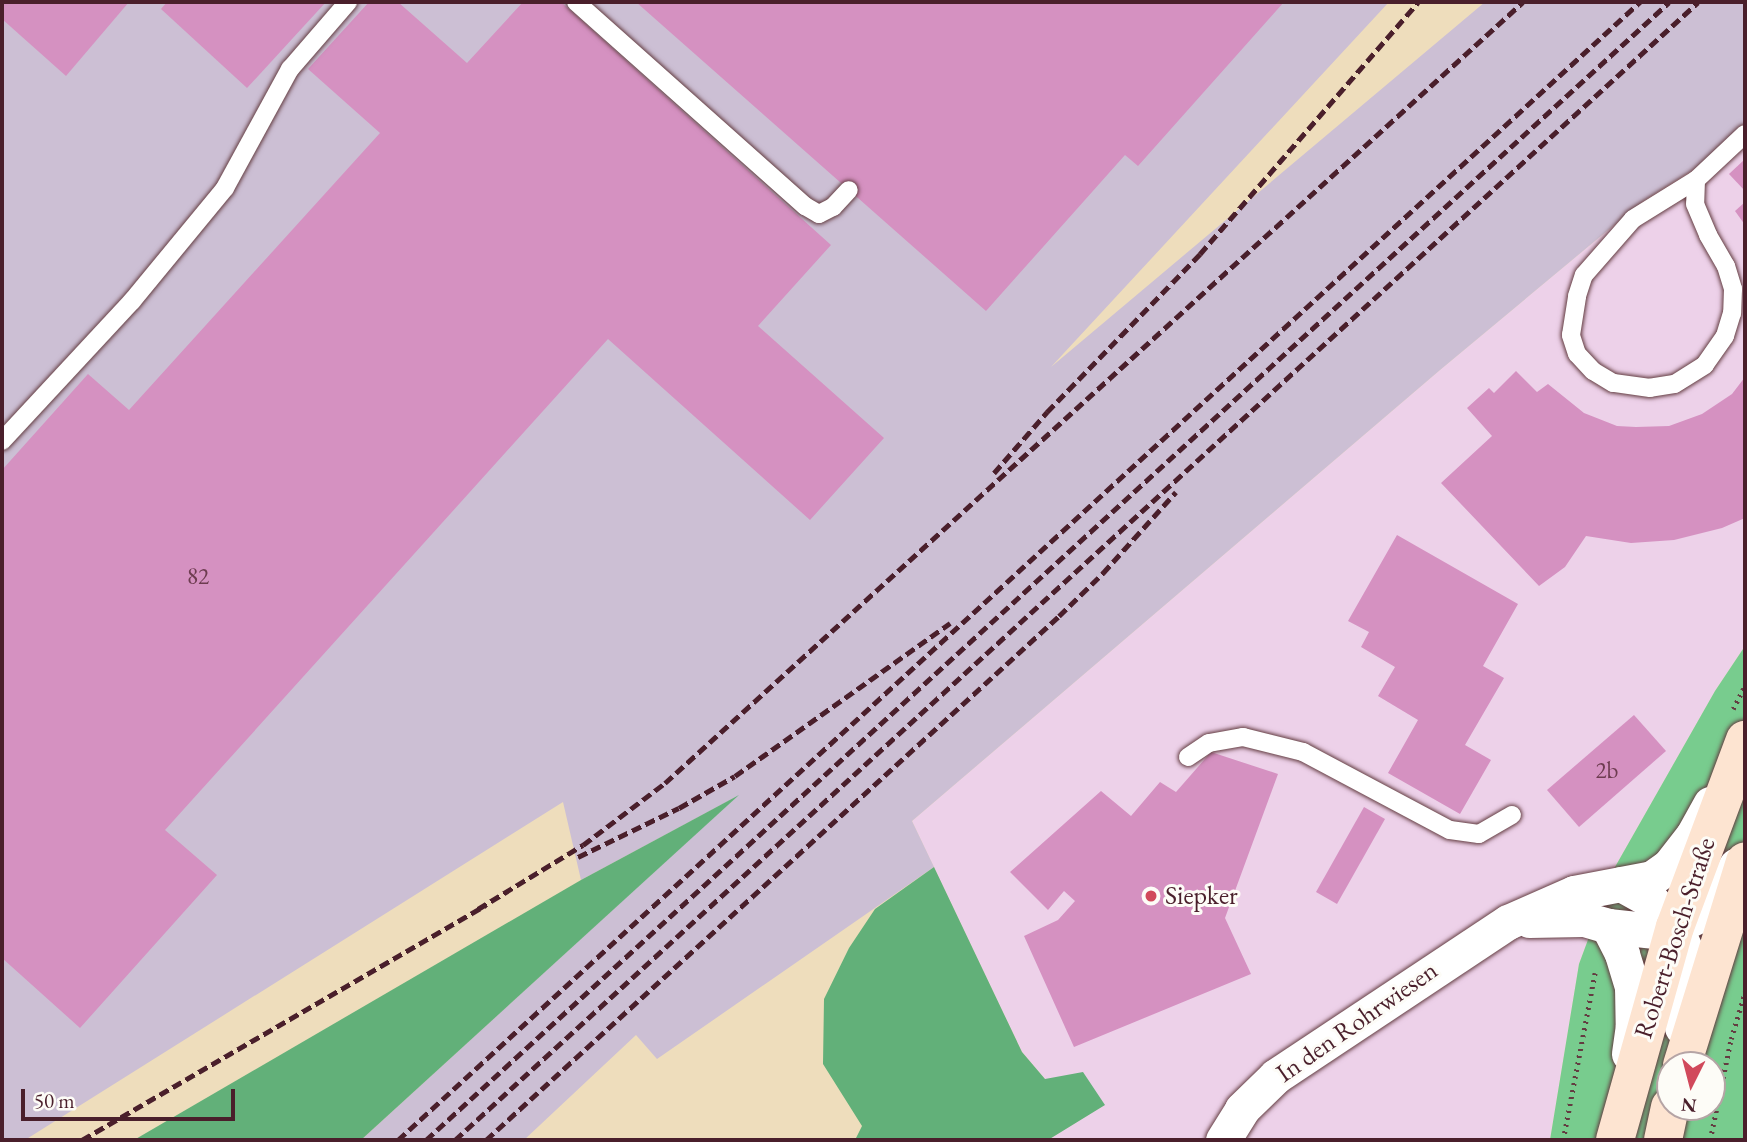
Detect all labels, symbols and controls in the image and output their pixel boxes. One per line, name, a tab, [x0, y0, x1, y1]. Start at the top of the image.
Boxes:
house number: 82	[187, 562, 209, 590]
house number: 2b	[1596, 756, 1618, 784]
street label: Robert-Bosch-Straße	[1628, 834, 1722, 1042]
place label: Siepker	[1165, 880, 1238, 912]
marker: Siepker	[1143, 888, 1159, 904]
street label: In den Rohrwiesen	[1270, 955, 1444, 1089]
north arrow	[1656, 1051, 1726, 1121]
scale bar	[24, 1076, 238, 1120]
text: 50 m	[34, 1087, 75, 1114]
text: N	[1680, 1092, 1698, 1119]

